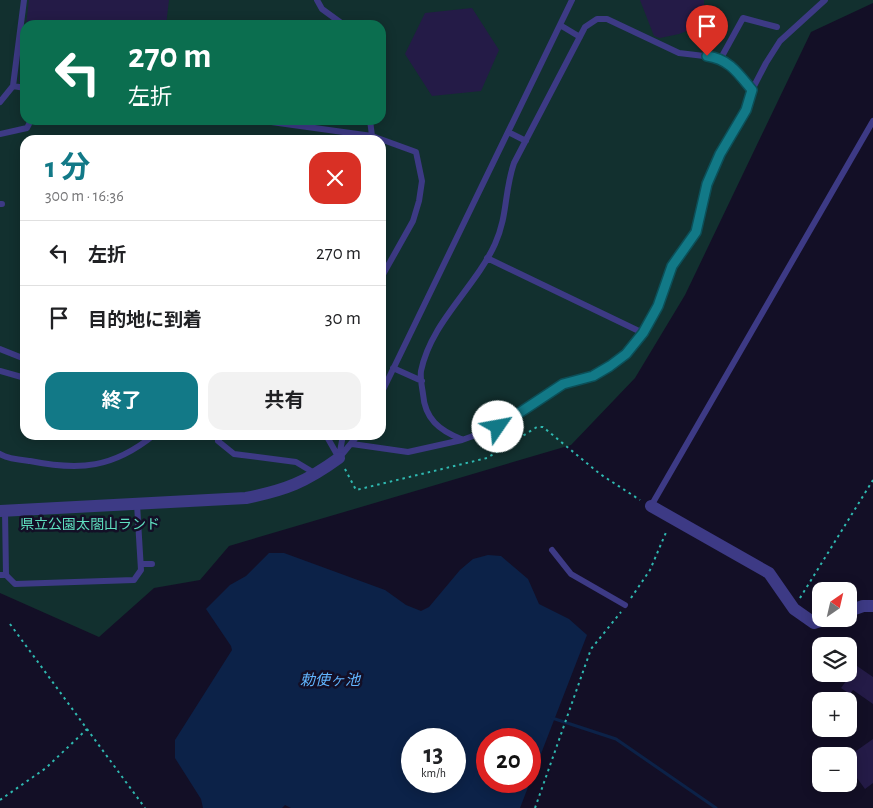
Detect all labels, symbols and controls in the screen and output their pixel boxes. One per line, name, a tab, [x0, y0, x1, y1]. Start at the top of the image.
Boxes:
pin	[686, 5, 728, 56]
icon: arrive	[693, 12, 721, 40]
text: 270 m	[128, 39, 211, 74]
icon: left	[45, 40, 110, 105]
text: 左折	[128, 86, 172, 108]
button: close	[309, 152, 361, 204]
text: 1 分	[45, 153, 90, 183]
text: 300 m · 16:36	[45, 188, 124, 204]
icon: left	[45, 239, 73, 267]
text: 270 m	[316, 244, 361, 263]
text: 左折	[88, 246, 126, 265]
icon: arrive	[45, 304, 73, 332]
text: 30 m	[325, 309, 361, 328]
text: 目的地に到着	[88, 311, 202, 330]
button: 終了	[45, 372, 198, 430]
button: 共有	[208, 372, 361, 430]
position arrow	[471, 400, 523, 452]
park label: 県立公園太閤山ランド	[20, 517, 160, 532]
north arrow	[812, 582, 858, 628]
map controls	[812, 582, 857, 792]
button: layers	[812, 637, 857, 682]
water label: 勅使ヶ池	[300, 672, 362, 688]
button: +	[812, 692, 857, 737]
speed limit sign: 20	[476, 728, 541, 793]
text: 13	[424, 742, 443, 767]
button: −	[812, 747, 857, 792]
text: km/h	[421, 767, 446, 779]

